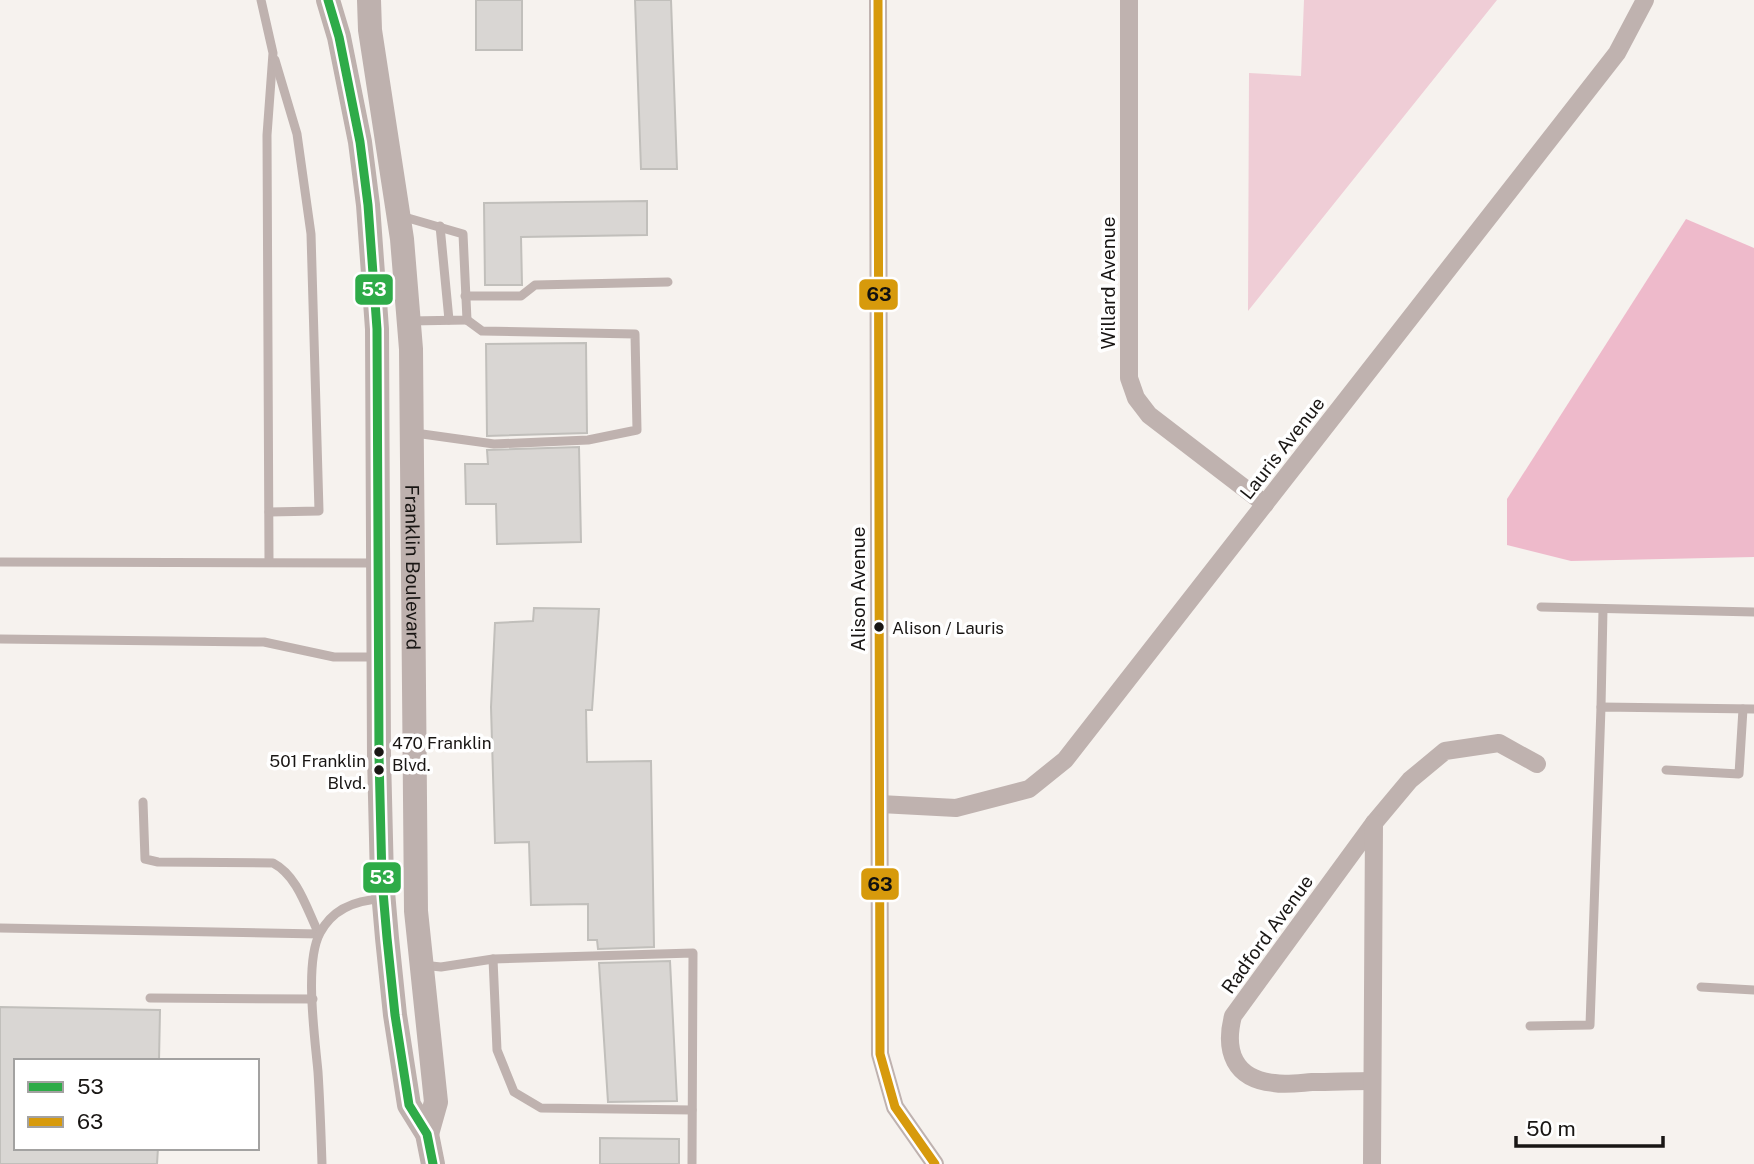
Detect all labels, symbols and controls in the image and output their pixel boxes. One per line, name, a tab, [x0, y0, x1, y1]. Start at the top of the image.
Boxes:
street label: Willard Avenue	[1097, 216, 1119, 350]
line badge: 53	[354, 273, 394, 306]
text: 53	[361, 278, 387, 300]
line badge: 63	[858, 278, 899, 311]
text: 63	[866, 283, 892, 305]
street label: Lauris Avenue	[1235, 392, 1329, 504]
street label: Franklin Boulevard	[401, 484, 425, 650]
street label: Alison Avenue	[847, 526, 869, 652]
place label: Alison / Lauris	[892, 618, 1004, 638]
marker: Alison / Lauris	[872, 620, 886, 634]
place label: 470 Franklin Blvd.	[392, 733, 491, 775]
marker: 470 Franklin Blvd.	[372, 745, 386, 759]
place label: 501 Franklin Blvd.	[269, 751, 366, 793]
marker: 501 Franklin Blvd.	[372, 763, 386, 777]
line badge: 53	[362, 861, 402, 894]
text: 53	[369, 866, 395, 888]
line badge: 63	[860, 867, 900, 901]
street label: Radford Avenue	[1217, 870, 1317, 998]
text: 63	[867, 873, 893, 895]
legend	[14, 1059, 259, 1150]
text: 53	[77, 1074, 104, 1099]
scale bar	[1516, 1104, 1663, 1148]
text: 63	[77, 1109, 103, 1134]
text: 50 m	[1526, 1116, 1576, 1141]

